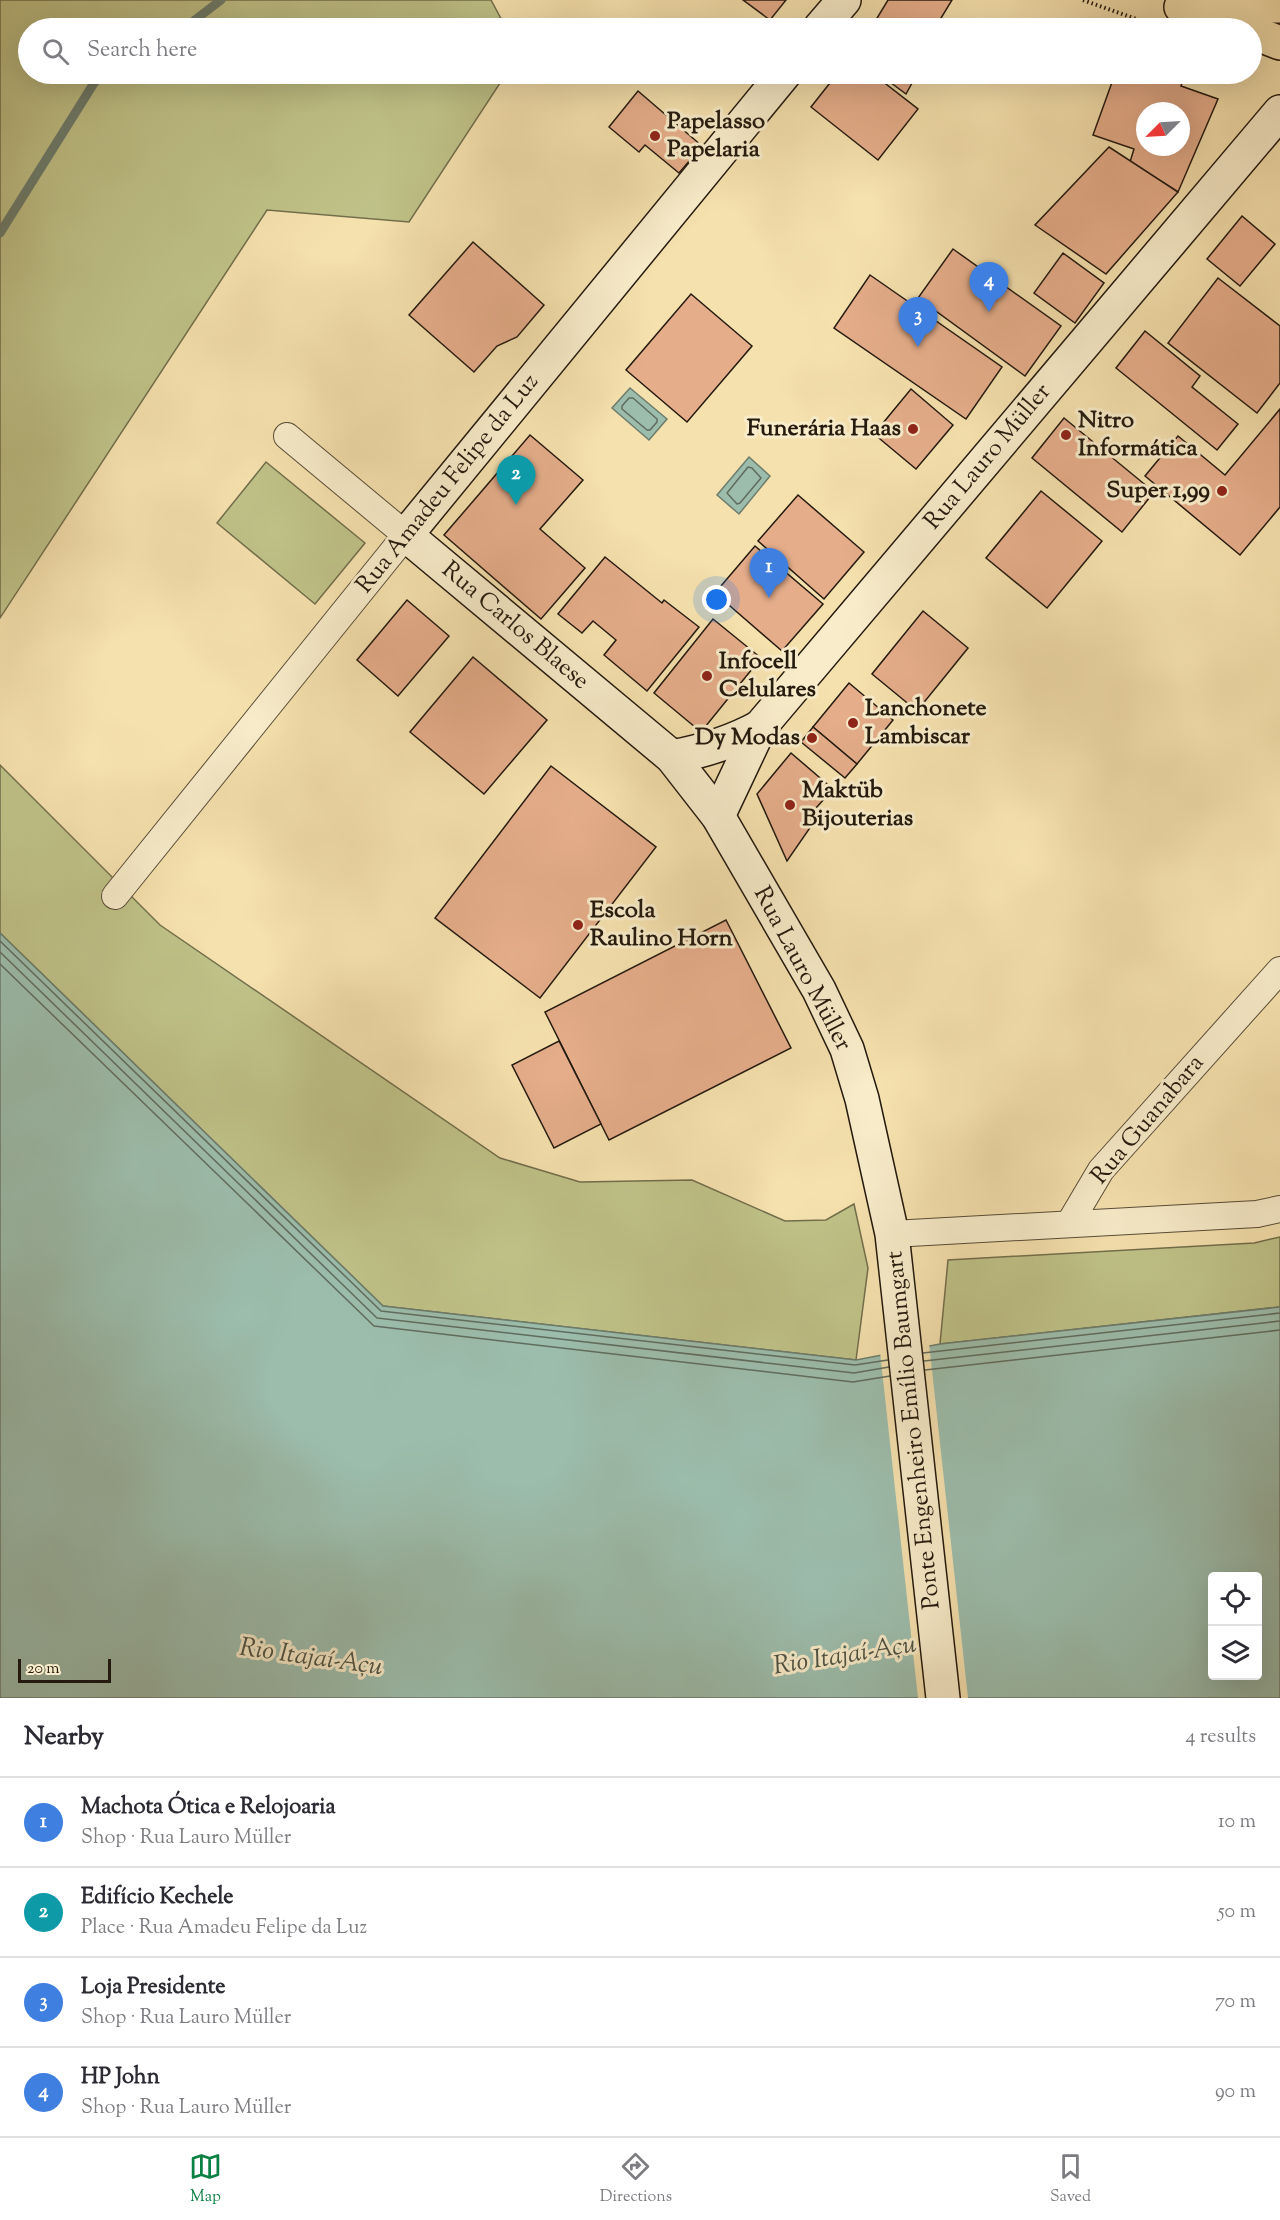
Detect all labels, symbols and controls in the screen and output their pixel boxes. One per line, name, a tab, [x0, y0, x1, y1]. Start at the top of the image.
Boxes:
search box	[18, 18, 1262, 84]
icon: search	[39, 35, 72, 68]
text: Search here	[87, 35, 197, 67]
north arrow	[1136, 102, 1190, 156]
place label: Papelasso Papelaria	[667, 105, 765, 167]
marker: Papelasso Papelaria	[648, 129, 662, 143]
pin: 4	[970, 262, 1008, 312]
pin: 3	[898, 298, 938, 347]
street label: Rua Amadeu Felipe da Luz	[349, 367, 547, 601]
street label: Rua Lauro Müller	[917, 376, 1059, 538]
place label: Nitro Informática	[1078, 404, 1198, 466]
place label: Funerária Haas	[747, 412, 901, 446]
marker: Funerária Haas	[906, 422, 920, 436]
marker: Nitro Informática	[1059, 428, 1073, 442]
pin: 2	[496, 456, 536, 505]
place label: Super 1,99	[1106, 474, 1210, 508]
marker: Super 1,99	[1215, 484, 1229, 498]
pin: 1	[750, 548, 788, 598]
street label: Rua Carlos Blaese	[434, 554, 596, 698]
your location	[702, 585, 731, 614]
place label: Infocell Celulares	[719, 645, 816, 707]
marker: Infocell Celulares	[700, 669, 714, 683]
place label: Lanchonete Lambiscar	[865, 692, 987, 754]
marker: Lanchonete Lambiscar	[846, 716, 860, 730]
place label: Dy Modas	[695, 721, 800, 755]
marker: Dy Modas	[805, 731, 819, 745]
place label: Maktüb Bijouterias	[802, 774, 913, 836]
marker: Maktüb Bijouterias	[783, 798, 797, 812]
street label: Rua Lauro Müller	[744, 881, 860, 1057]
place label: Escola Raulino Horn	[590, 894, 734, 956]
marker: Escola Raulino Horn	[571, 918, 585, 932]
street label: Rua Guanabara	[1084, 1048, 1212, 1192]
street label: Ponte Engenheiro Emílio Baumgart	[878, 1249, 950, 1611]
map controls	[1208, 1572, 1262, 1680]
button: locate	[1208, 1572, 1262, 1626]
water label: Rio Itajaí-Açu	[771, 1626, 919, 1686]
button: layers	[1208, 1626, 1262, 1680]
water label: Rio Itajaí-Açu	[237, 1630, 385, 1686]
scale bar	[18, 1656, 111, 1684]
text: 20 m	[27, 1658, 60, 1681]
text: Nearby	[24, 1719, 104, 1756]
text: 4 results	[1185, 1723, 1256, 1752]
text: Machota Ótica e Relojoaria	[81, 1792, 336, 1824]
text: 1	[40, 1808, 47, 1837]
text: 10 m	[1218, 1808, 1256, 1837]
text: Shop · Rua Lauro Müller	[81, 1824, 291, 1853]
text: Edifício Kechele	[81, 1882, 234, 1914]
text: 2	[39, 1898, 48, 1927]
text: 50 m	[1218, 1898, 1256, 1927]
text: Place · Rua Amadeu Felipe da Luz	[81, 1914, 367, 1943]
text: Loja Presidente	[81, 1972, 226, 2004]
text: 3	[39, 1988, 48, 2017]
text: 70 m	[1215, 1988, 1256, 2017]
text: Shop · Rua Lauro Müller	[81, 2004, 291, 2033]
text: HP John	[81, 2062, 160, 2094]
text: 4	[38, 2078, 49, 2107]
text: 90 m	[1215, 2078, 1256, 2107]
text: Shop · Rua Lauro Müller	[81, 2094, 291, 2123]
tab: Map	[189, 2150, 222, 2209]
tab: Directions	[600, 2150, 672, 2209]
tab: Saved	[1050, 2150, 1091, 2209]

